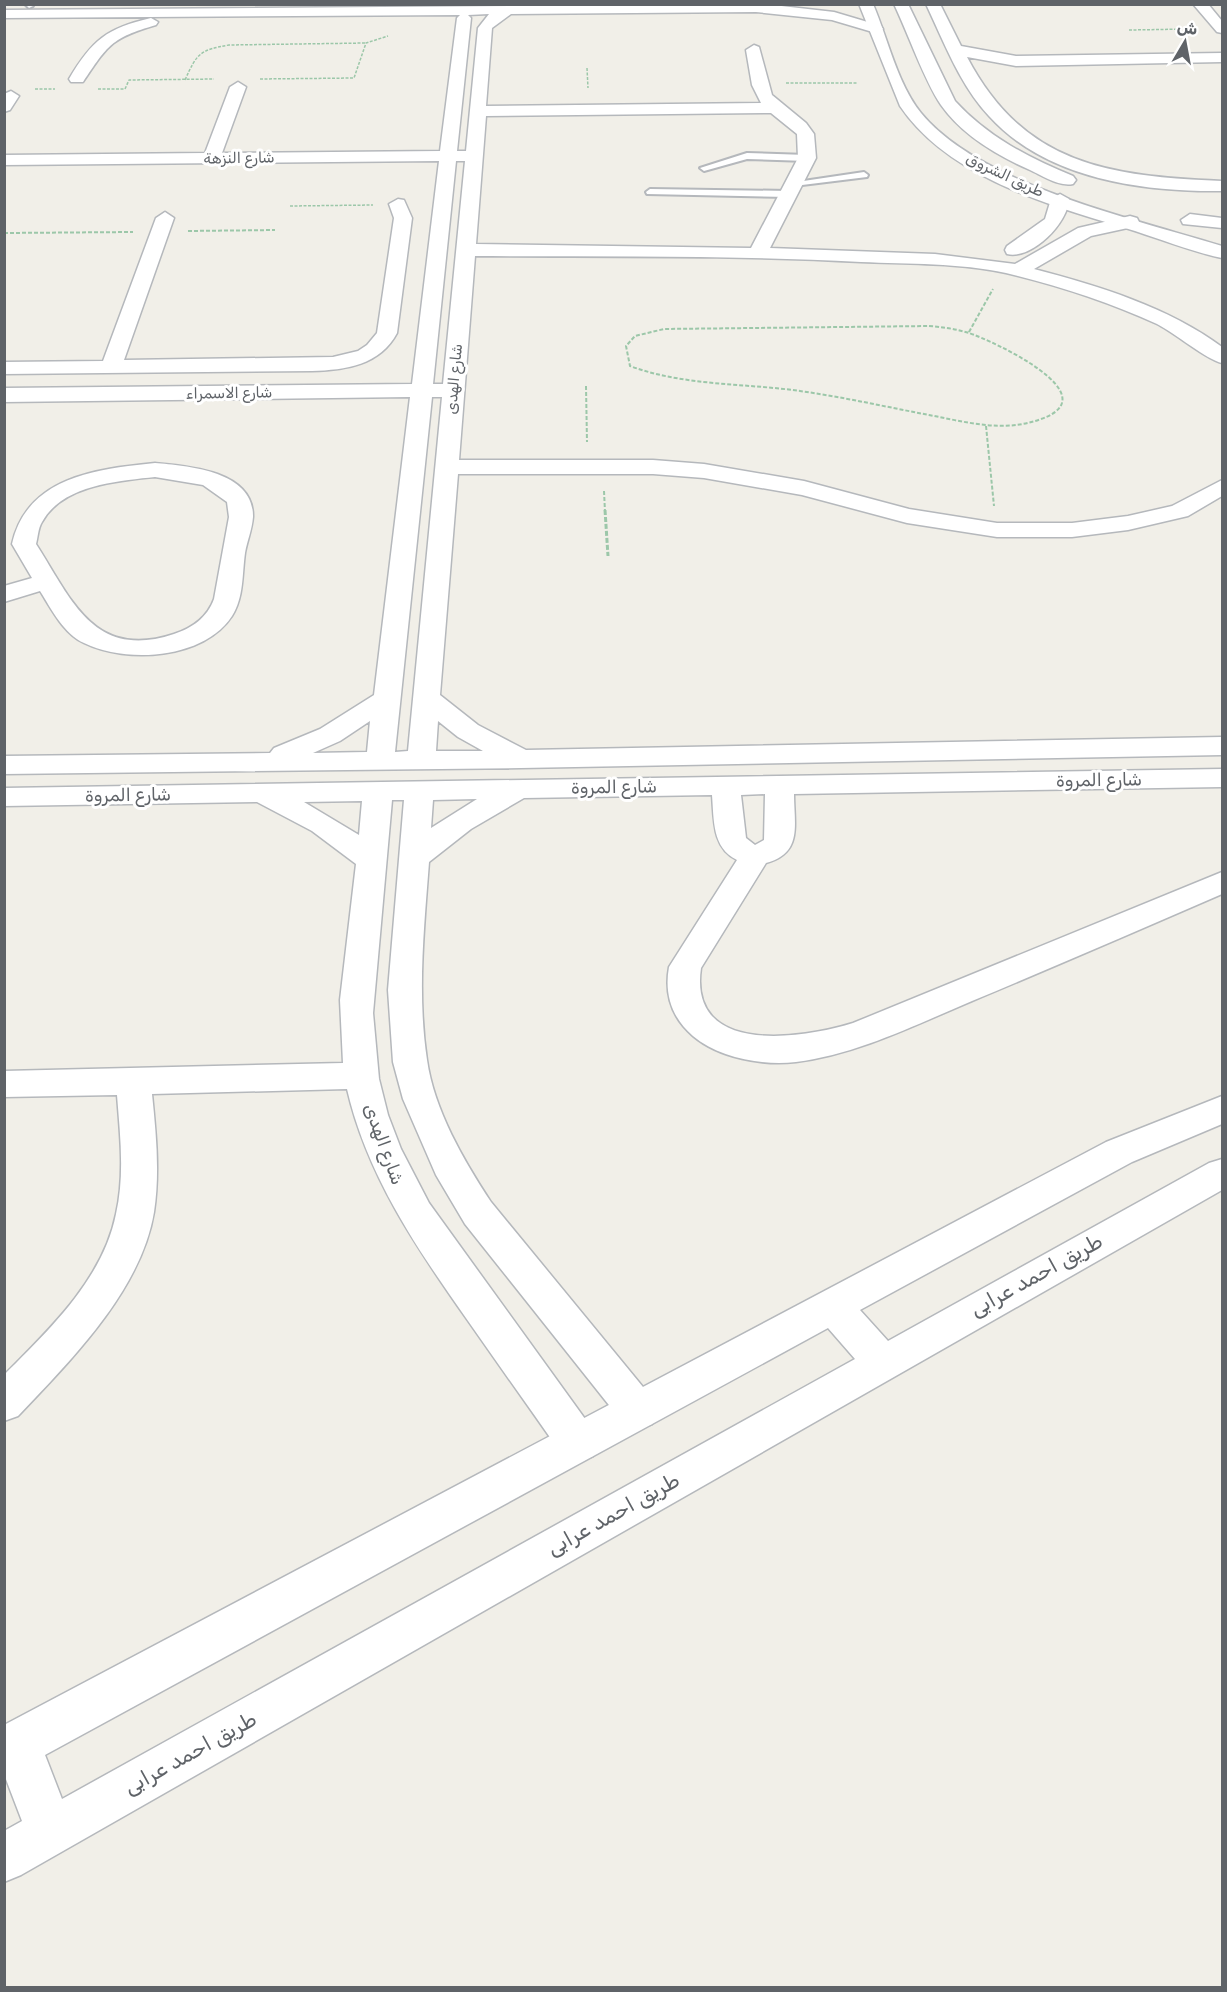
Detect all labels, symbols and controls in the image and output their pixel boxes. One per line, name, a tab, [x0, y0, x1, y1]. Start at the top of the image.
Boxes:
north arrow	[1155, 12, 1215, 72]
text: ش	[1176, 17, 1199, 39]
street label: شارع النزهة	[203, 148, 275, 170]
street label: طريق الشروق	[963, 149, 1047, 202]
street label: شارع الهدى	[442, 343, 468, 415]
street label: شارع الاسمراء	[186, 383, 272, 405]
street label: شارع المروة	[1056, 768, 1142, 793]
street label: شارع المروة	[571, 775, 657, 800]
street label: شارع المروة	[85, 783, 171, 808]
street label: شارع الهدى	[358, 1100, 409, 1188]
street label: طريق احمد عرابى	[965, 1228, 1106, 1321]
street label: طريق احمد عرابى	[542, 1467, 683, 1560]
street label: طريق احمد عرابى	[119, 1706, 260, 1799]

